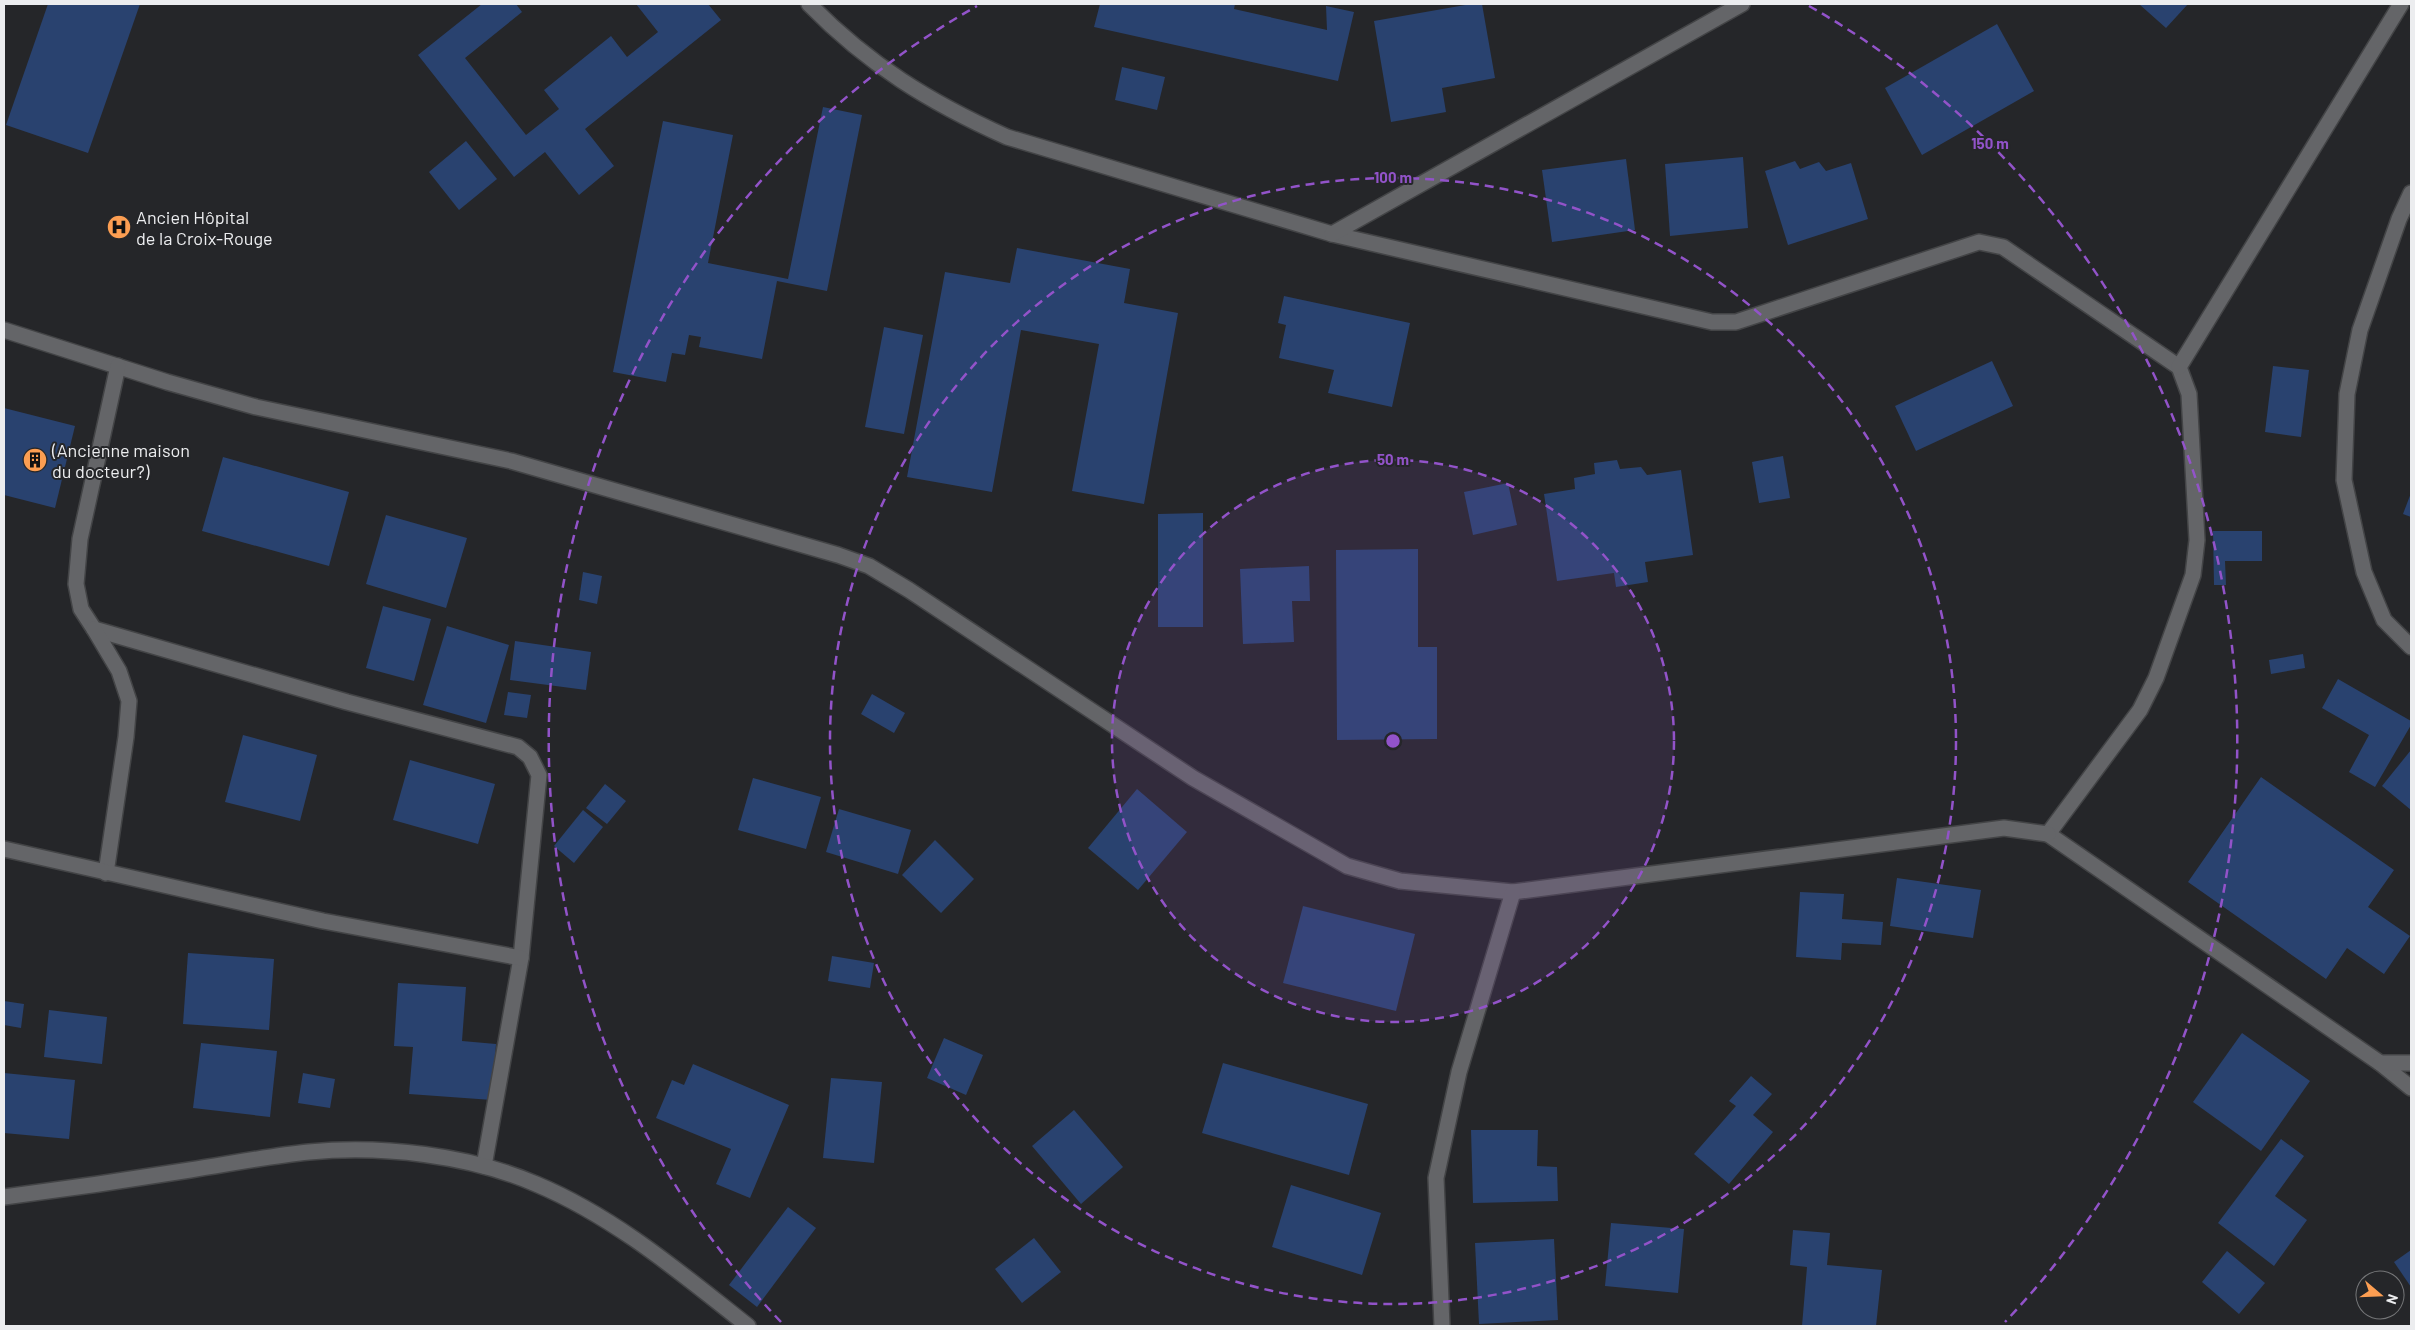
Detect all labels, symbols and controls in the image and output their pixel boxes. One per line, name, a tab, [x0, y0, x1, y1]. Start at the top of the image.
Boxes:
text: 150 m	[1971, 134, 2009, 152]
text: 100 m	[1374, 168, 1412, 186]
place label: Ancien Hôpital de la Croix-Rouge	[136, 206, 273, 249]
hospital icon: Ancien Hôpital de la Croix-Rouge	[106, 214, 132, 240]
place label: (Ancienne maison du docteur?)	[51, 439, 190, 482]
building icon: (Ancienne maison du docteur?)	[22, 447, 48, 473]
text: 50 m	[1377, 450, 1409, 468]
centre of rings	[1384, 732, 1402, 750]
north arrow	[2355, 1270, 2405, 1320]
text: N	[2383, 1292, 2402, 1307]

